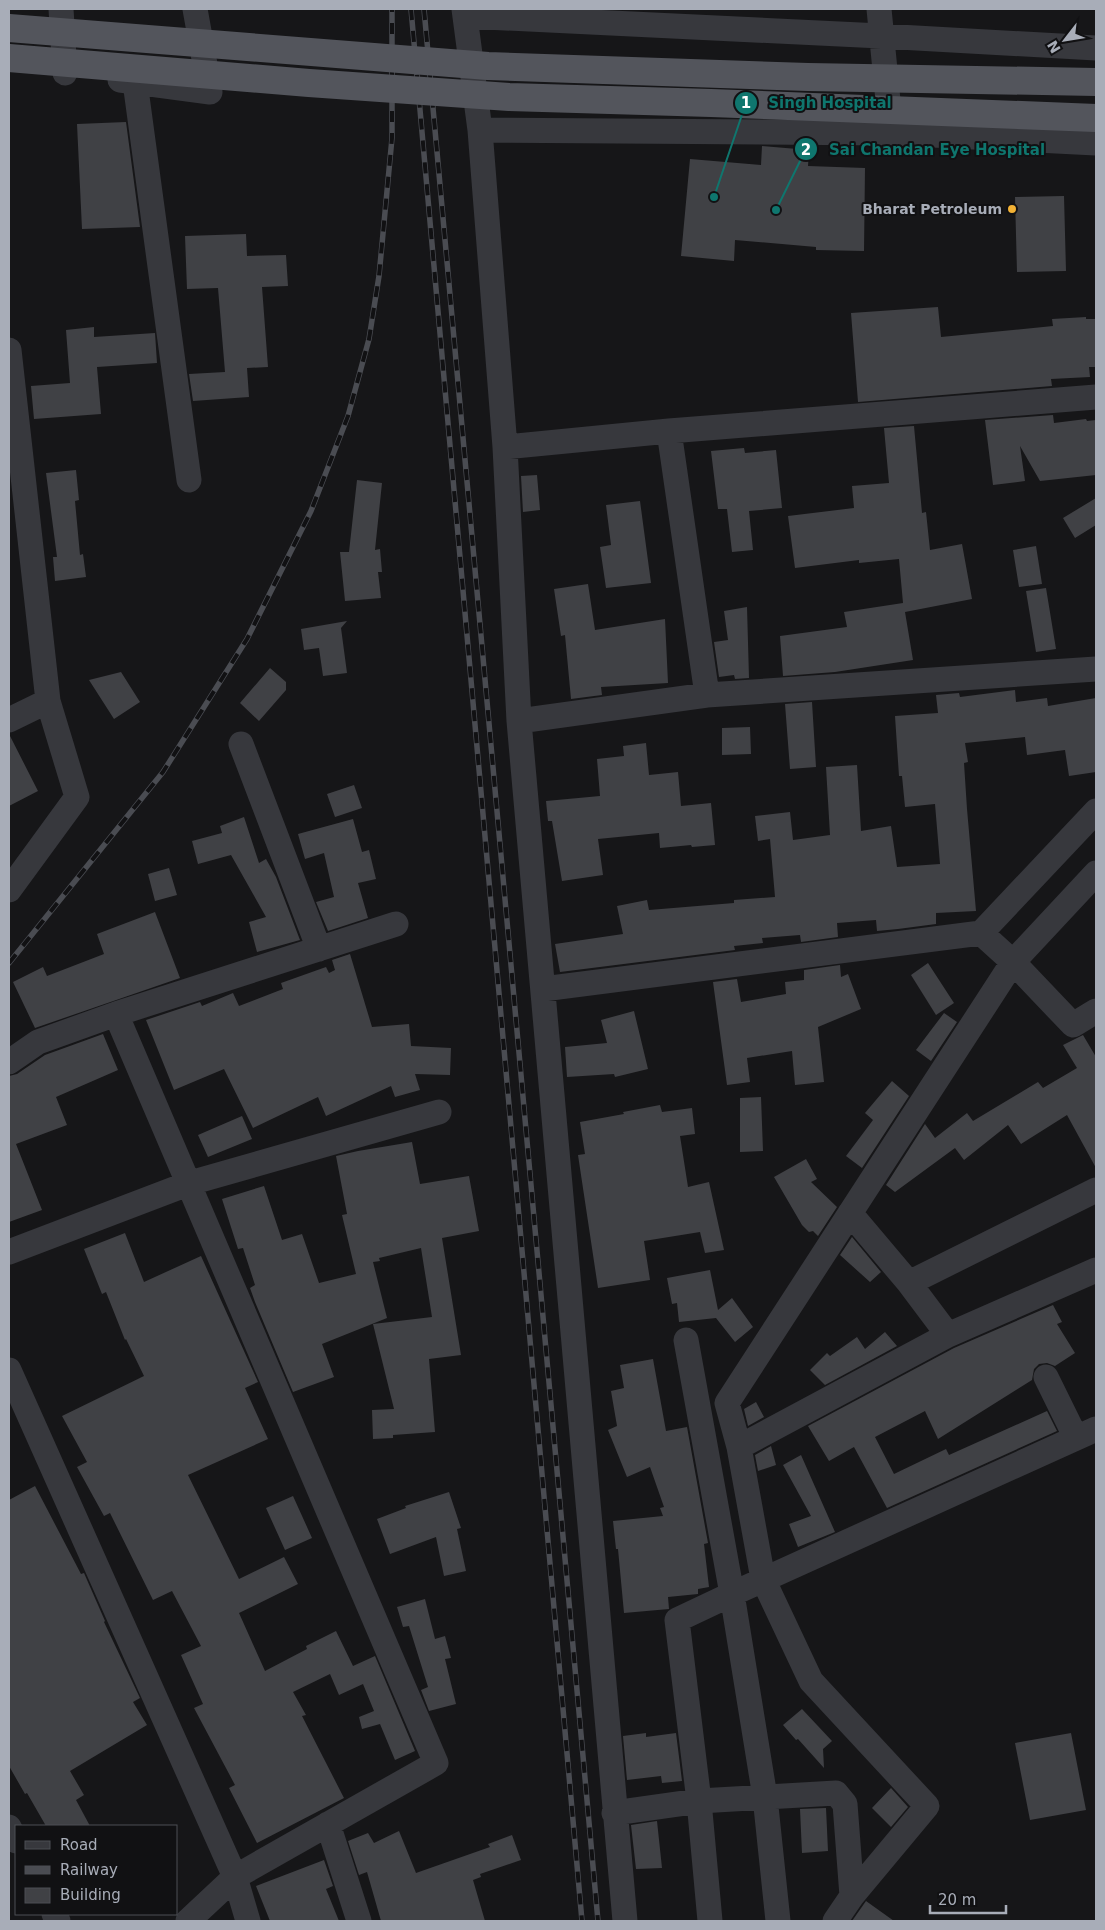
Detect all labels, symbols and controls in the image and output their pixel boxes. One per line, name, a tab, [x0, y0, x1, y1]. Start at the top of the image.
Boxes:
north arrow	[1040, 15, 1090, 65]
text: N	[1044, 38, 1064, 56]
callout: Singh Hospital	[734, 88, 902, 118]
text: 1	[741, 94, 751, 112]
text: Singh Hospital	[768, 94, 892, 112]
callout: Sai Chandan Eye Hospital	[794, 134, 1055, 164]
text: 2	[801, 141, 811, 159]
text: Sai Chandan Eye Hospital	[829, 141, 1045, 159]
place label: Bharat Petroleum	[862, 201, 1002, 217]
marker: Bharat Petroleum	[1006, 203, 1018, 215]
legend	[15, 1825, 178, 1915]
text: Road	[60, 1836, 98, 1854]
text: Railway	[60, 1861, 118, 1879]
scale bar	[930, 1882, 1006, 1914]
text: Building	[60, 1886, 121, 1904]
text: 20 m	[938, 1891, 976, 1909]

